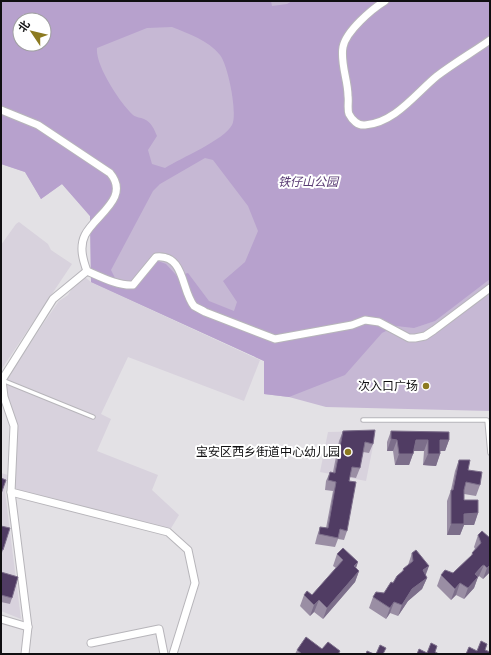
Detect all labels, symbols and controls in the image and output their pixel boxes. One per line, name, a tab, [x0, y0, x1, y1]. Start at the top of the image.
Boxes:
north arrow	[12, 12, 52, 52]
text: 北	[16, 18, 32, 34]
park label: 铁仔山公园	[278, 175, 340, 189]
place label: 次入口广场	[358, 379, 418, 393]
marker: 次入口广场	[421, 381, 431, 391]
place label: 宝安区西乡街道中心幼儿园	[196, 445, 340, 459]
marker: 宝安区西乡街道中心幼儿园	[343, 447, 353, 457]

